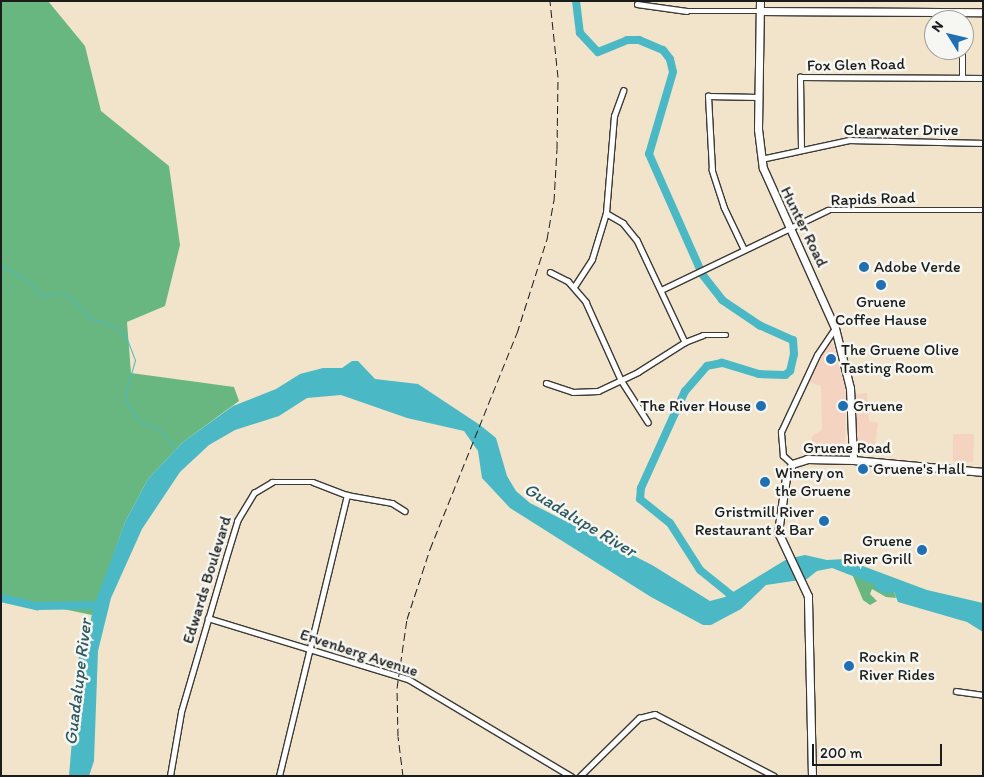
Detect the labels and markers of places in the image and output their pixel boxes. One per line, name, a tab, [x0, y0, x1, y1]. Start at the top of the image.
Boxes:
place label: Adobe Verde	[874, 257, 960, 277]
marker: Adobe Verde	[858, 261, 870, 273]
marker: Gruene Coffee Hause	[875, 279, 887, 291]
place label: Gruene Coffee Hause	[835, 292, 927, 330]
place label: The Gruene Olive Tasting Room	[841, 340, 959, 378]
marker: The Gruene Olive Tasting Room	[825, 353, 837, 365]
place label: The River House	[641, 396, 751, 416]
place label: Gruene	[853, 396, 903, 416]
marker: The River House	[755, 400, 767, 412]
marker: Gruene	[837, 400, 849, 412]
place label: Gruene's Hall	[873, 459, 965, 479]
place label: Winery on the Gruene	[775, 463, 851, 501]
marker: Gruene's Hall	[857, 463, 869, 475]
marker: Winery on the Gruene	[759, 476, 771, 488]
place label: Gristmill River Restaurant & Bar	[695, 502, 814, 540]
marker: Gristmill River Restaurant & Bar	[818, 515, 830, 527]
place label: Gruene River Grill	[843, 531, 912, 569]
marker: Gruene River Grill	[916, 544, 928, 556]
place label: Rockin R River Rides	[859, 647, 935, 685]
marker: Rockin R River Rides	[843, 660, 855, 672]

